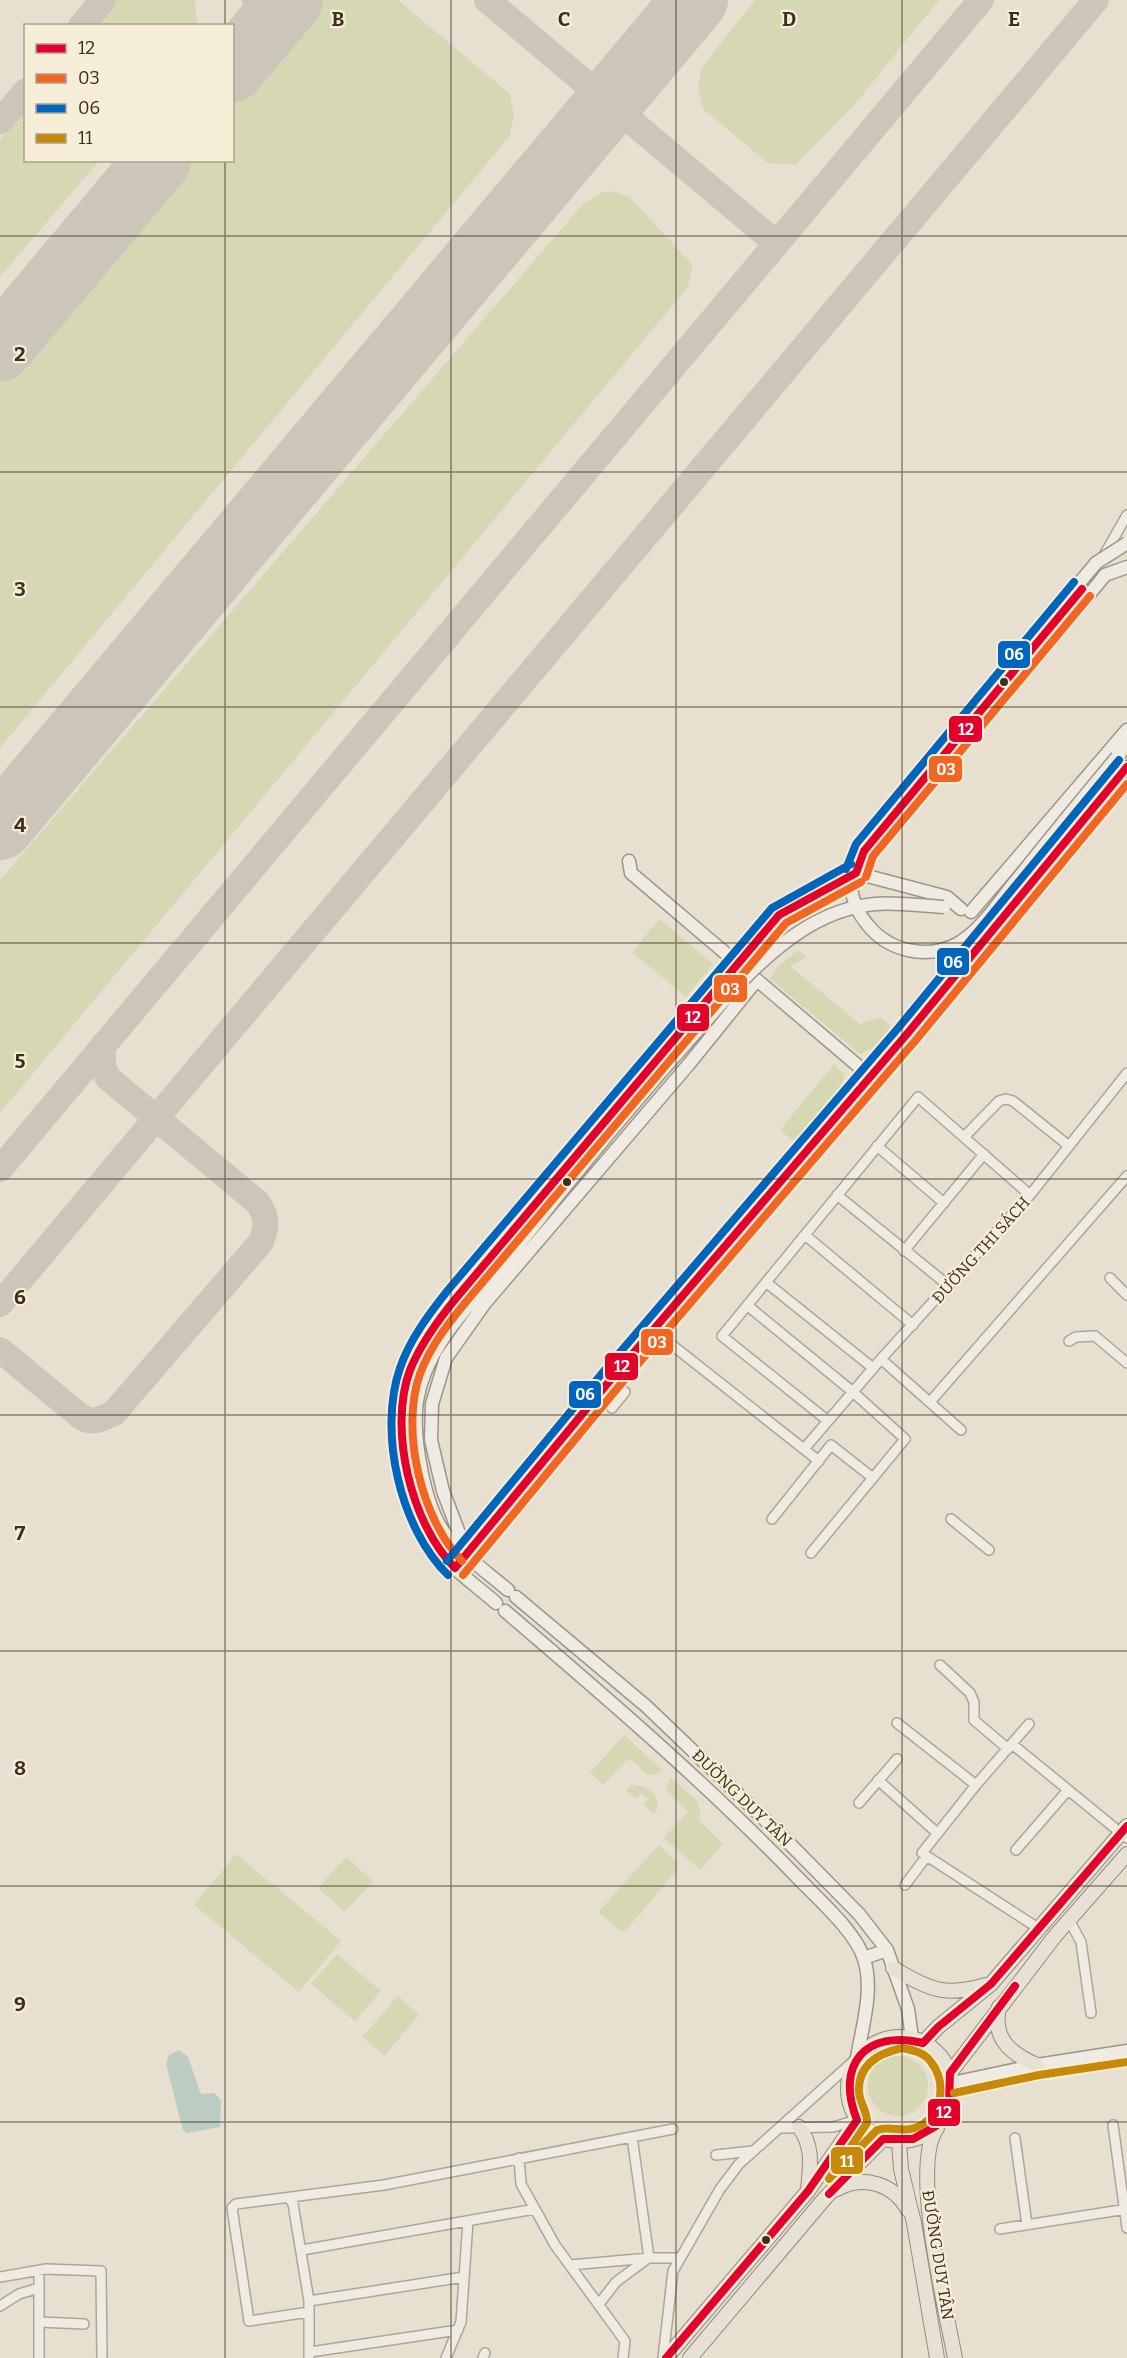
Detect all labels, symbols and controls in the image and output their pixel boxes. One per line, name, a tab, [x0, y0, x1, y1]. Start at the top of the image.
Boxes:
text: B	[332, 7, 345, 31]
text: C	[558, 7, 570, 31]
text: D	[782, 7, 796, 31]
text: E	[1008, 7, 1020, 31]
legend	[24, 24, 234, 162]
text: 12	[78, 37, 95, 59]
text: 03	[78, 67, 100, 89]
text: 06	[78, 97, 100, 119]
text: 11	[78, 127, 93, 149]
text: 2	[14, 342, 26, 366]
text: 3	[14, 577, 26, 601]
line badge: 06	[997, 640, 1031, 669]
text: 06	[1004, 645, 1024, 664]
unlabelled marker	[998, 676, 1010, 688]
line badge: 12	[948, 715, 983, 743]
text: 12	[958, 720, 974, 739]
line badge: 03	[928, 755, 963, 783]
text: 03	[936, 760, 956, 779]
text: 4	[14, 813, 26, 837]
line badge: 06	[936, 947, 970, 976]
text: 06	[943, 953, 963, 972]
line badge: 03	[713, 974, 748, 1003]
text: 03	[720, 980, 740, 999]
line badge: 12	[676, 1003, 710, 1032]
text: 12	[685, 1008, 701, 1027]
text: 5	[15, 1049, 26, 1073]
unlabelled marker	[561, 1176, 573, 1188]
street label: ĐƯỜNG THI SÁCH	[927, 1192, 1034, 1307]
text: 6	[14, 1285, 26, 1309]
line badge: 03	[640, 1328, 674, 1356]
text: 03	[647, 1333, 667, 1352]
line badge: 12	[604, 1352, 639, 1381]
text: 12	[614, 1357, 630, 1376]
line badge: 06	[568, 1380, 602, 1409]
text: 06	[575, 1385, 595, 1404]
text: 7	[15, 1521, 26, 1545]
street label: ĐƯỜNG DUY TÂN	[688, 1745, 797, 1851]
text: 8	[14, 1756, 26, 1780]
text: 9	[14, 1992, 26, 2016]
line badge: 12	[927, 2098, 961, 2127]
text: 12	[936, 2103, 952, 2122]
line badge: 11	[830, 2146, 864, 2175]
text: 11	[840, 2152, 854, 2171]
street label: ĐƯỜNG DUY TÂN	[918, 2188, 959, 2322]
unlabelled marker	[760, 2234, 772, 2246]

